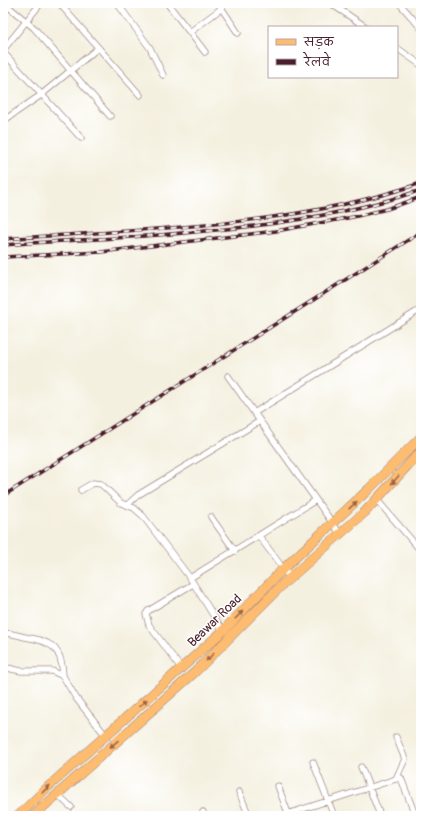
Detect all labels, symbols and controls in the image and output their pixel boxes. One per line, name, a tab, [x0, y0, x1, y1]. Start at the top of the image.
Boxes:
legend	[268, 26, 398, 78]
text: सड़क	[303, 35, 335, 50]
text: रेलवे	[302, 51, 331, 70]
one-way arrow	[390, 475, 399, 485]
one-way arrow	[348, 500, 358, 510]
street label: Beawar Road	[184, 591, 245, 650]
one-way arrow	[234, 610, 244, 620]
one-way arrow	[205, 652, 215, 662]
one-way arrow	[138, 698, 149, 707]
one-way arrow	[108, 739, 119, 748]
one-way arrow	[41, 784, 51, 793]

